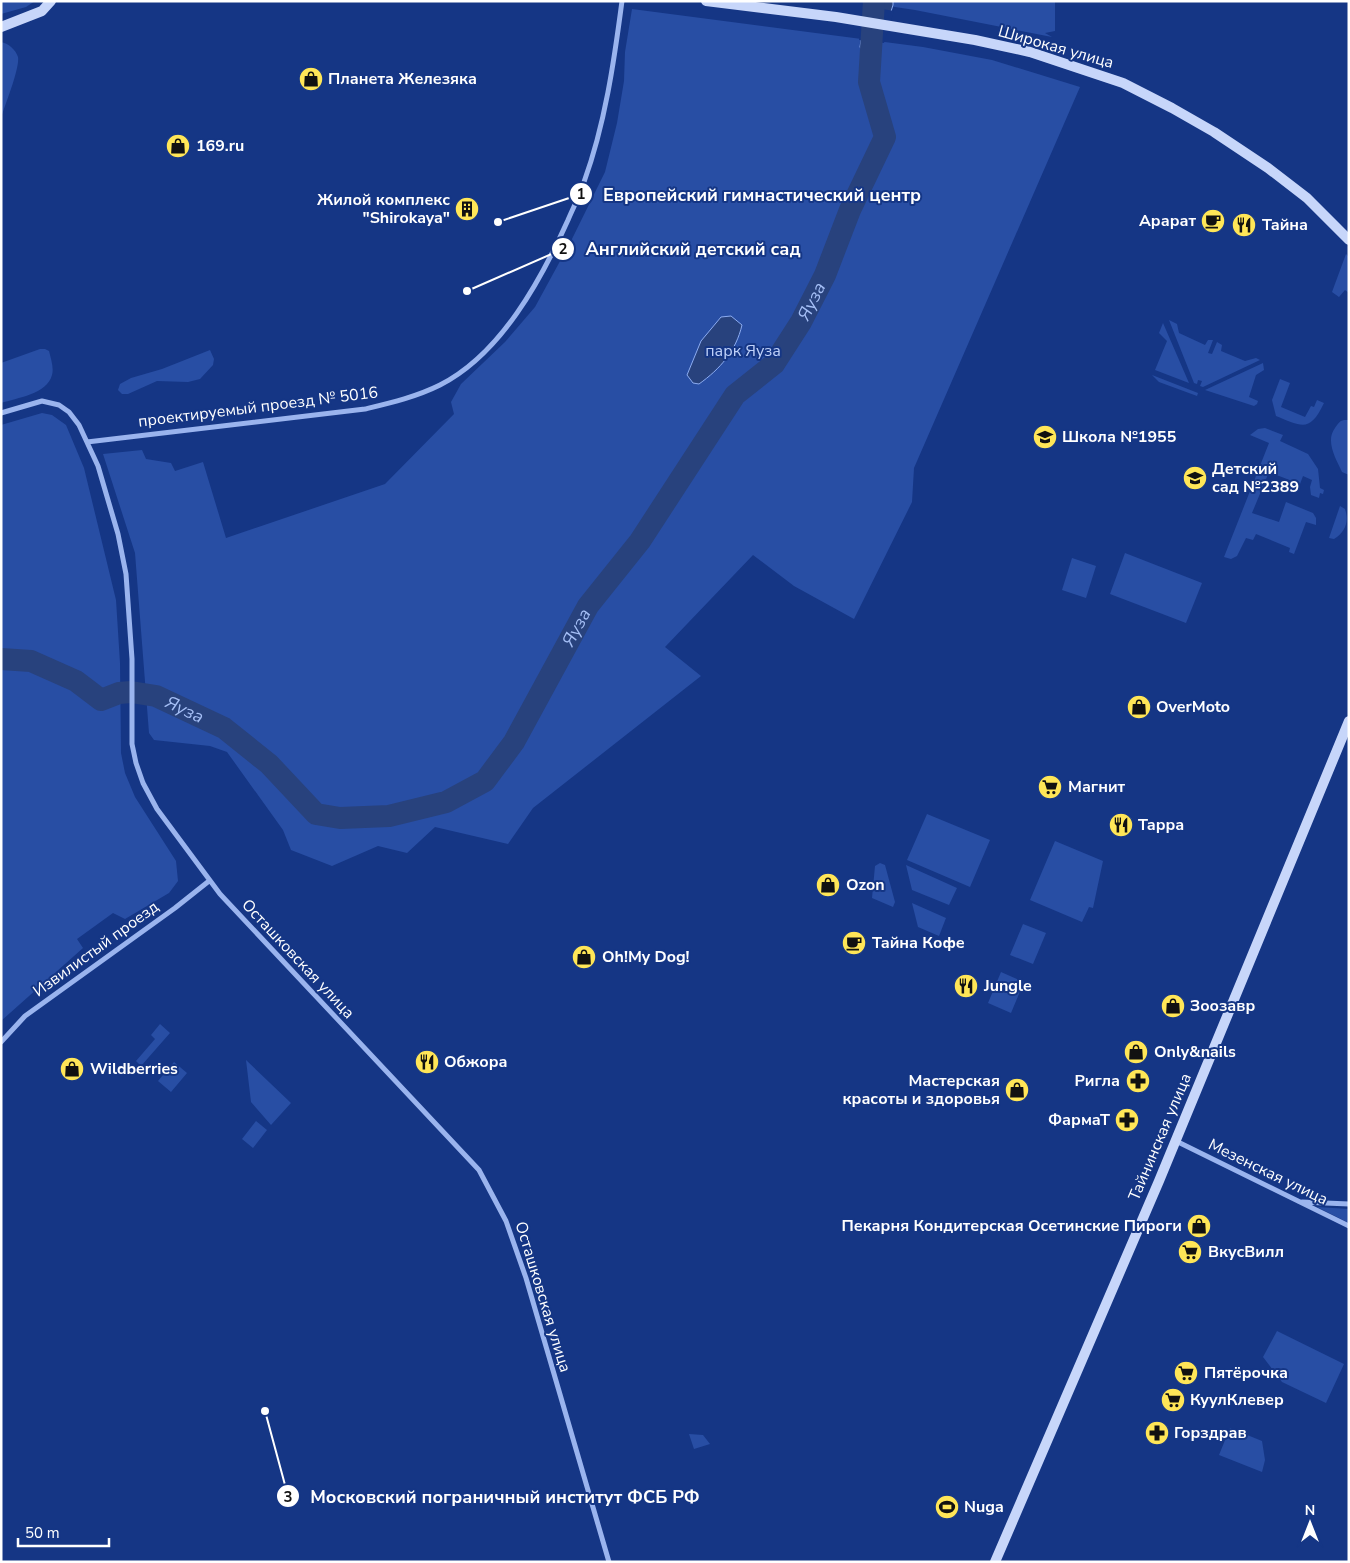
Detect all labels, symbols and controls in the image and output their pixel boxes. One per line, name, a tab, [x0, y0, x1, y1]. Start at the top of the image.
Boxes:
street label: Широкая улица	[996, 20, 1116, 74]
shop icon: Планета Железяка	[298, 66, 324, 92]
place label: Планета Железяка	[328, 68, 477, 90]
shop icon: 169.ru	[165, 133, 191, 159]
place label: 169.ru	[196, 135, 244, 157]
callout: Европейский гимнастический центр	[568, 178, 931, 211]
text: Европейский гимнастический центр	[603, 183, 921, 207]
text: 1	[576, 184, 586, 204]
place label: Жилой комплекс "Shirokaya"	[317, 189, 450, 229]
building icon: Жилой комплекс "Shirokaya"	[454, 196, 480, 222]
cafe icon: Арарат	[1200, 208, 1226, 234]
place label: Арарат	[1139, 210, 1196, 232]
restaurant icon: Тайна	[1231, 212, 1257, 238]
place label: Тайна	[1262, 214, 1308, 236]
callout: Английский детский сад	[550, 232, 810, 265]
text: Английский детский сад	[585, 237, 801, 261]
text: 2	[558, 239, 568, 259]
water label: Яуза	[792, 278, 831, 325]
park label: парк Яуза	[705, 340, 781, 362]
street label: проектируемый проезд № 5016	[137, 381, 379, 433]
school or university icon: Школа №1955	[1032, 424, 1058, 450]
place label: Школа №1955	[1062, 426, 1176, 448]
place label: Детский сад №2389	[1212, 458, 1299, 498]
school or university icon: Детский сад №2389	[1182, 465, 1208, 491]
water label: Яуза	[556, 604, 596, 651]
water label: Яуза	[161, 690, 208, 729]
shop icon: OverMoto	[1126, 694, 1152, 720]
place label: OverMoto	[1156, 696, 1230, 718]
supermarket icon: Магнит	[1037, 774, 1063, 800]
place label: Магнит	[1068, 776, 1126, 798]
restaurant icon: Тарра	[1108, 812, 1134, 838]
place label: Тарра	[1138, 814, 1184, 836]
shop icon: Ozon	[815, 872, 841, 898]
place label: Ozon	[846, 874, 885, 896]
street label: Осташковская улица	[237, 894, 359, 1024]
street label: Извилистый проезд	[29, 896, 164, 1002]
cafe icon: Тайна Кофе	[841, 930, 867, 956]
place label: Тайна Кофе	[872, 932, 965, 954]
shop icon: Oh!My Dog!	[571, 944, 597, 970]
place label: Oh!My Dog!	[602, 946, 690, 968]
restaurant icon: Jungle	[953, 973, 979, 999]
place label: Jungle	[983, 975, 1032, 997]
shop icon: Зоозавр	[1160, 993, 1186, 1019]
place label: Зоозавр	[1190, 995, 1255, 1017]
shop icon: Only&nails	[1123, 1039, 1149, 1065]
place label: Only&nails	[1154, 1041, 1236, 1063]
restaurant icon: Обжора	[414, 1049, 440, 1075]
place label: Обжора	[444, 1051, 507, 1073]
shop icon: Wildberries	[59, 1056, 85, 1082]
place label: Wildberries	[90, 1058, 178, 1080]
pharmacy icon: Ригла	[1125, 1068, 1151, 1094]
place label: Мастерская красоты и здоровья	[843, 1070, 1000, 1110]
place label: Ригла	[1075, 1070, 1120, 1092]
street label: Тайнинская улица	[1123, 1070, 1197, 1204]
shop icon: Мастерская красоты и здоровья	[1004, 1077, 1030, 1103]
pharmacy icon: ФармаТ	[1114, 1107, 1140, 1133]
place label: ФармаТ	[1048, 1109, 1110, 1131]
street label: Мезенская улица	[1205, 1134, 1331, 1210]
shop icon: Пекарня Кондитерская Осетинские Пироги	[1186, 1213, 1212, 1239]
place label: Пекарня Кондитерская Осетинские Пироги	[842, 1215, 1182, 1237]
street label: Осташковская улица	[510, 1219, 576, 1375]
supermarket icon: ВкусВилл	[1177, 1239, 1203, 1265]
place label: ВкусВилл	[1208, 1241, 1284, 1263]
supermarket icon: Пятёрочка	[1173, 1360, 1199, 1386]
place label: Пятёрочка	[1204, 1362, 1288, 1384]
supermarket icon: КуулКлевер	[1160, 1387, 1186, 1413]
place label: КуулКлевер	[1190, 1389, 1284, 1411]
pharmacy icon: Горздрав	[1144, 1420, 1170, 1446]
place label: Горздрав	[1174, 1422, 1247, 1444]
callout: Московский пограничный институт ФСБ РФ	[276, 1480, 710, 1513]
text: Московский пограничный институт ФСБ РФ	[310, 1485, 700, 1509]
text: 3	[283, 1487, 293, 1507]
sports icon: Nuga	[934, 1494, 960, 1520]
place label: Nuga	[964, 1496, 1004, 1518]
north arrow	[1285, 1498, 1335, 1548]
text: N	[1305, 1501, 1315, 1520]
scale bar	[18, 1516, 109, 1548]
text: 50 m	[25, 1523, 60, 1543]

